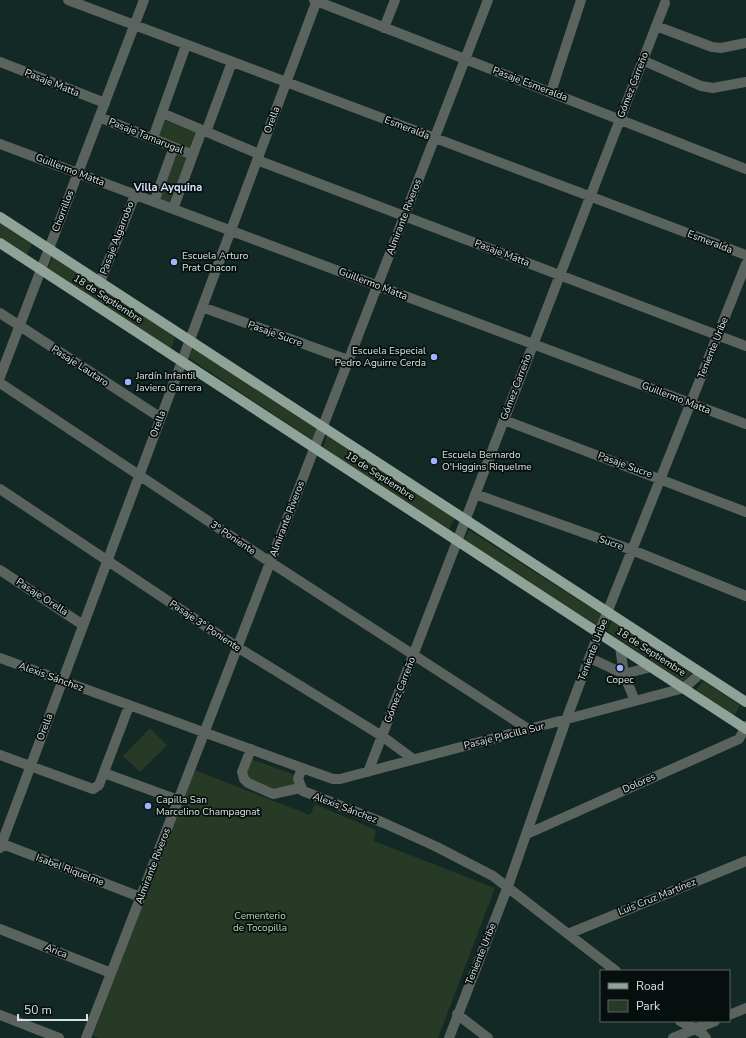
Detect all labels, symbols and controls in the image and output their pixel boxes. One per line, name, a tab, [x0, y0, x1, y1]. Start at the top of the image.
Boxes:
street label: Gómez Carreño	[614, 50, 652, 120]
street label: Pasaje Esmeralda	[491, 63, 569, 105]
street label: Pasaje Matta	[23, 66, 81, 100]
street label: Orella	[261, 105, 283, 135]
street label: Esmeralda	[382, 113, 432, 143]
street label: Pasaje Tamarugal	[107, 115, 185, 157]
street label: Guillermo Matta	[34, 150, 106, 190]
street label: Almirante Riveros	[383, 177, 425, 257]
district label: Villa Ayquina	[133, 180, 202, 195]
street label: Chorrillos	[49, 188, 77, 234]
street label: Pasaje Algarrobo	[97, 199, 138, 277]
street label: Esmeralda	[685, 227, 735, 257]
street label: Pasaje Matta	[473, 236, 531, 270]
place label: Escuela Arturo Prat Chacon	[182, 249, 249, 275]
marker: Escuela Arturo Prat Chacon	[169, 257, 179, 267]
street label: Guillermo Matta	[337, 264, 409, 304]
street label: 18 de Septiembre	[71, 271, 145, 327]
street label: Teniente Uribe	[694, 315, 732, 381]
street label: Pasaje Sucre	[246, 318, 304, 350]
street label: Pasaje Lautaro	[49, 342, 112, 390]
place label: Escuela Especial Pedro Aguirre Cerda	[335, 344, 426, 370]
marker: Escuela Especial Pedro Aguirre Cerda	[429, 352, 439, 362]
street label: Gómez Carreño	[497, 352, 535, 422]
place label: Jardín Infantil Javiera Carrera	[135, 369, 202, 395]
marker: Jardín Infantil Javiera Carrera	[123, 377, 133, 387]
street label: Guillermo Matta	[640, 378, 712, 418]
street label: Orella	[147, 409, 169, 439]
street label: 18 de Septiembre	[343, 448, 417, 504]
place label: Escuela Bernardo O'Higgins Riquelme	[442, 448, 532, 474]
street label: Pasaje Sucre	[596, 449, 654, 481]
marker: Escuela Bernardo O'Higgins Riquelme	[429, 456, 439, 466]
street label: Almirante Riveros	[266, 479, 308, 559]
street label: 3° Poniente	[208, 518, 258, 558]
street label: Sucre	[597, 532, 625, 554]
street label: Pasaje Orella	[13, 575, 71, 619]
street label: Pasaje 3° Poniente	[166, 597, 244, 655]
street label: Teniente Uribe	[575, 617, 611, 683]
street label: 18 de Septiembre	[614, 624, 688, 680]
street label: Gómez Carreño	[381, 655, 419, 725]
street label: Alexis Sánchez	[17, 659, 86, 695]
marker: Copec	[615, 663, 625, 673]
place label: Copec	[606, 673, 634, 687]
street label: Orella	[33, 712, 57, 742]
street label: Pasaje Placilla Sur	[462, 719, 546, 753]
street label: Dolores	[620, 769, 658, 797]
street label: Alexis Sánchez	[311, 789, 379, 827]
place label: Capilla San Marcelino Champagnat	[156, 793, 261, 819]
marker: Capilla San Marcelino Champagnat	[143, 801, 153, 811]
street label: Almirante Riveros	[132, 826, 174, 906]
street label: Isabel Riquelme	[34, 851, 106, 889]
street label: Luis Cruz Martínez	[616, 875, 698, 919]
park label: Cementerio de Tocopilla	[233, 909, 287, 935]
street label: Teniente Uribe	[462, 921, 500, 987]
street label: Arica	[43, 940, 69, 962]
legend	[600, 970, 730, 1022]
text: Road	[636, 978, 664, 994]
scale bar	[18, 996, 87, 1022]
text: Park	[636, 998, 661, 1014]
text: 50 m	[24, 1002, 52, 1018]

